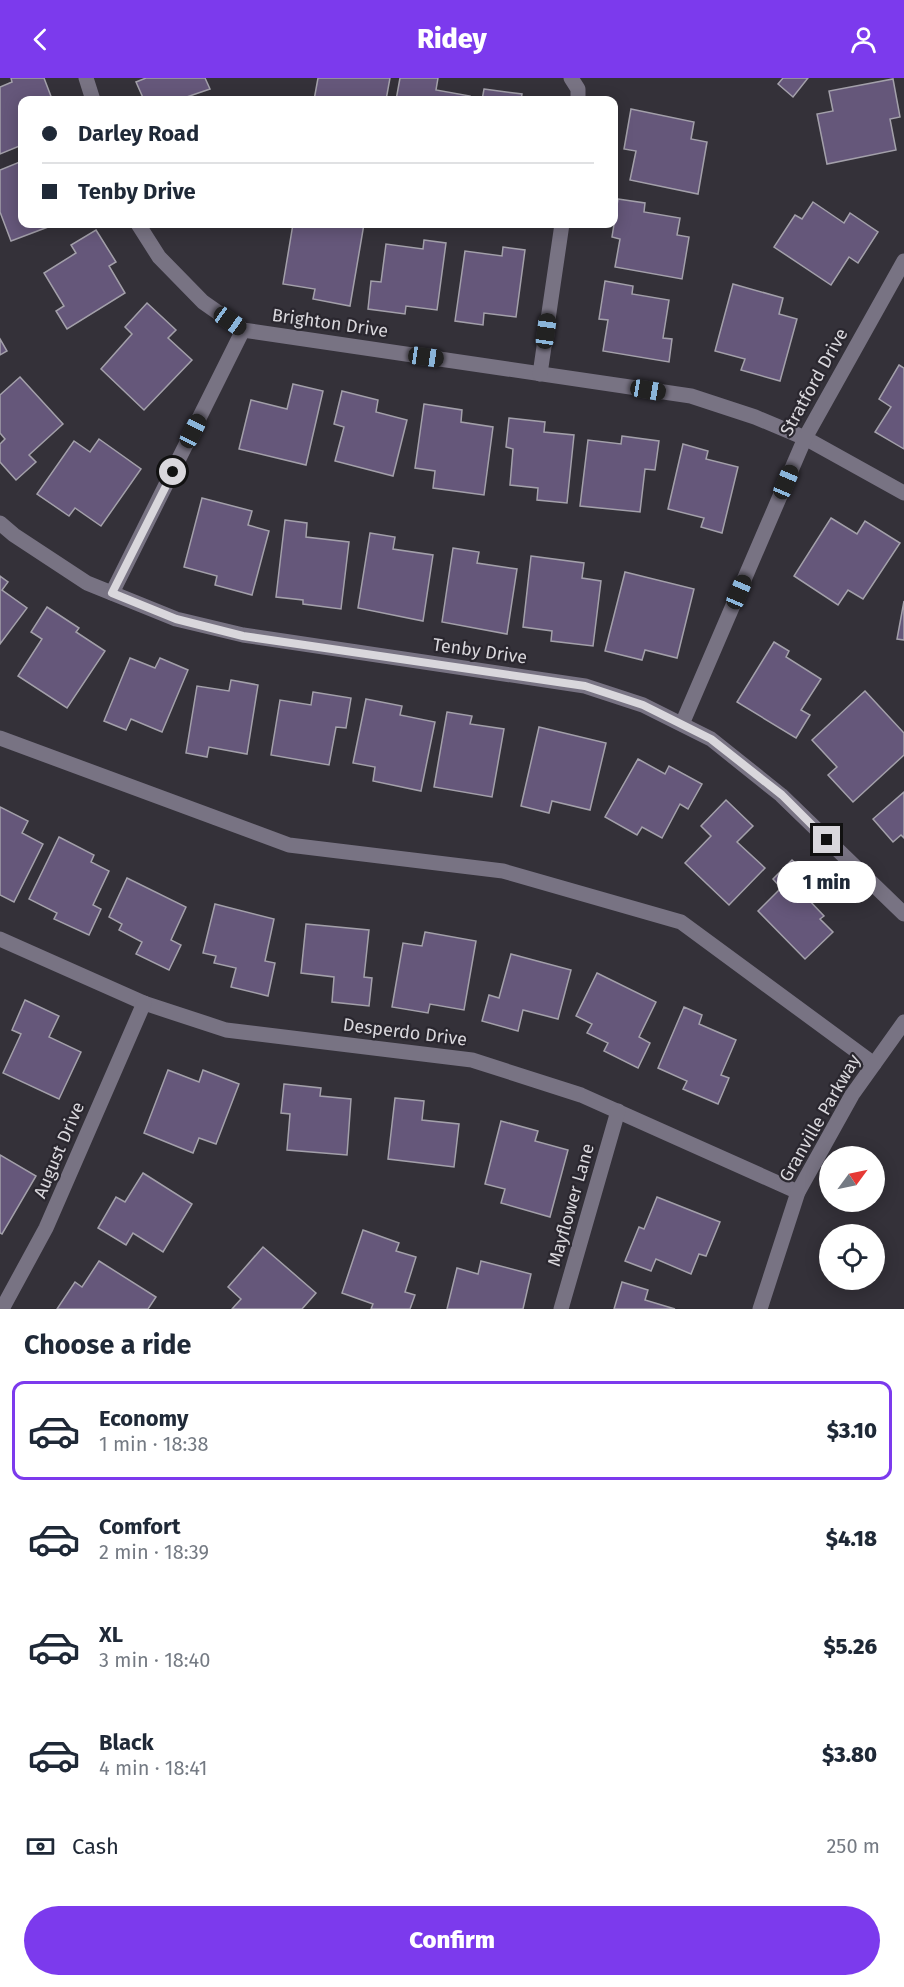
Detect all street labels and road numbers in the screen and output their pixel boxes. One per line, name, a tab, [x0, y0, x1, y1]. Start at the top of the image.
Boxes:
street label: Brighton Drive	[270, 304, 390, 342]
street label: Stratford Drive	[775, 324, 853, 440]
street label: Tenby Drive	[431, 633, 529, 669]
street label: Desperdo Drive	[342, 1013, 468, 1051]
street label: Granville Parkway	[775, 1050, 865, 1186]
street label: August Drive	[29, 1099, 89, 1201]
street label: Mayflower Lane	[543, 1141, 599, 1269]

